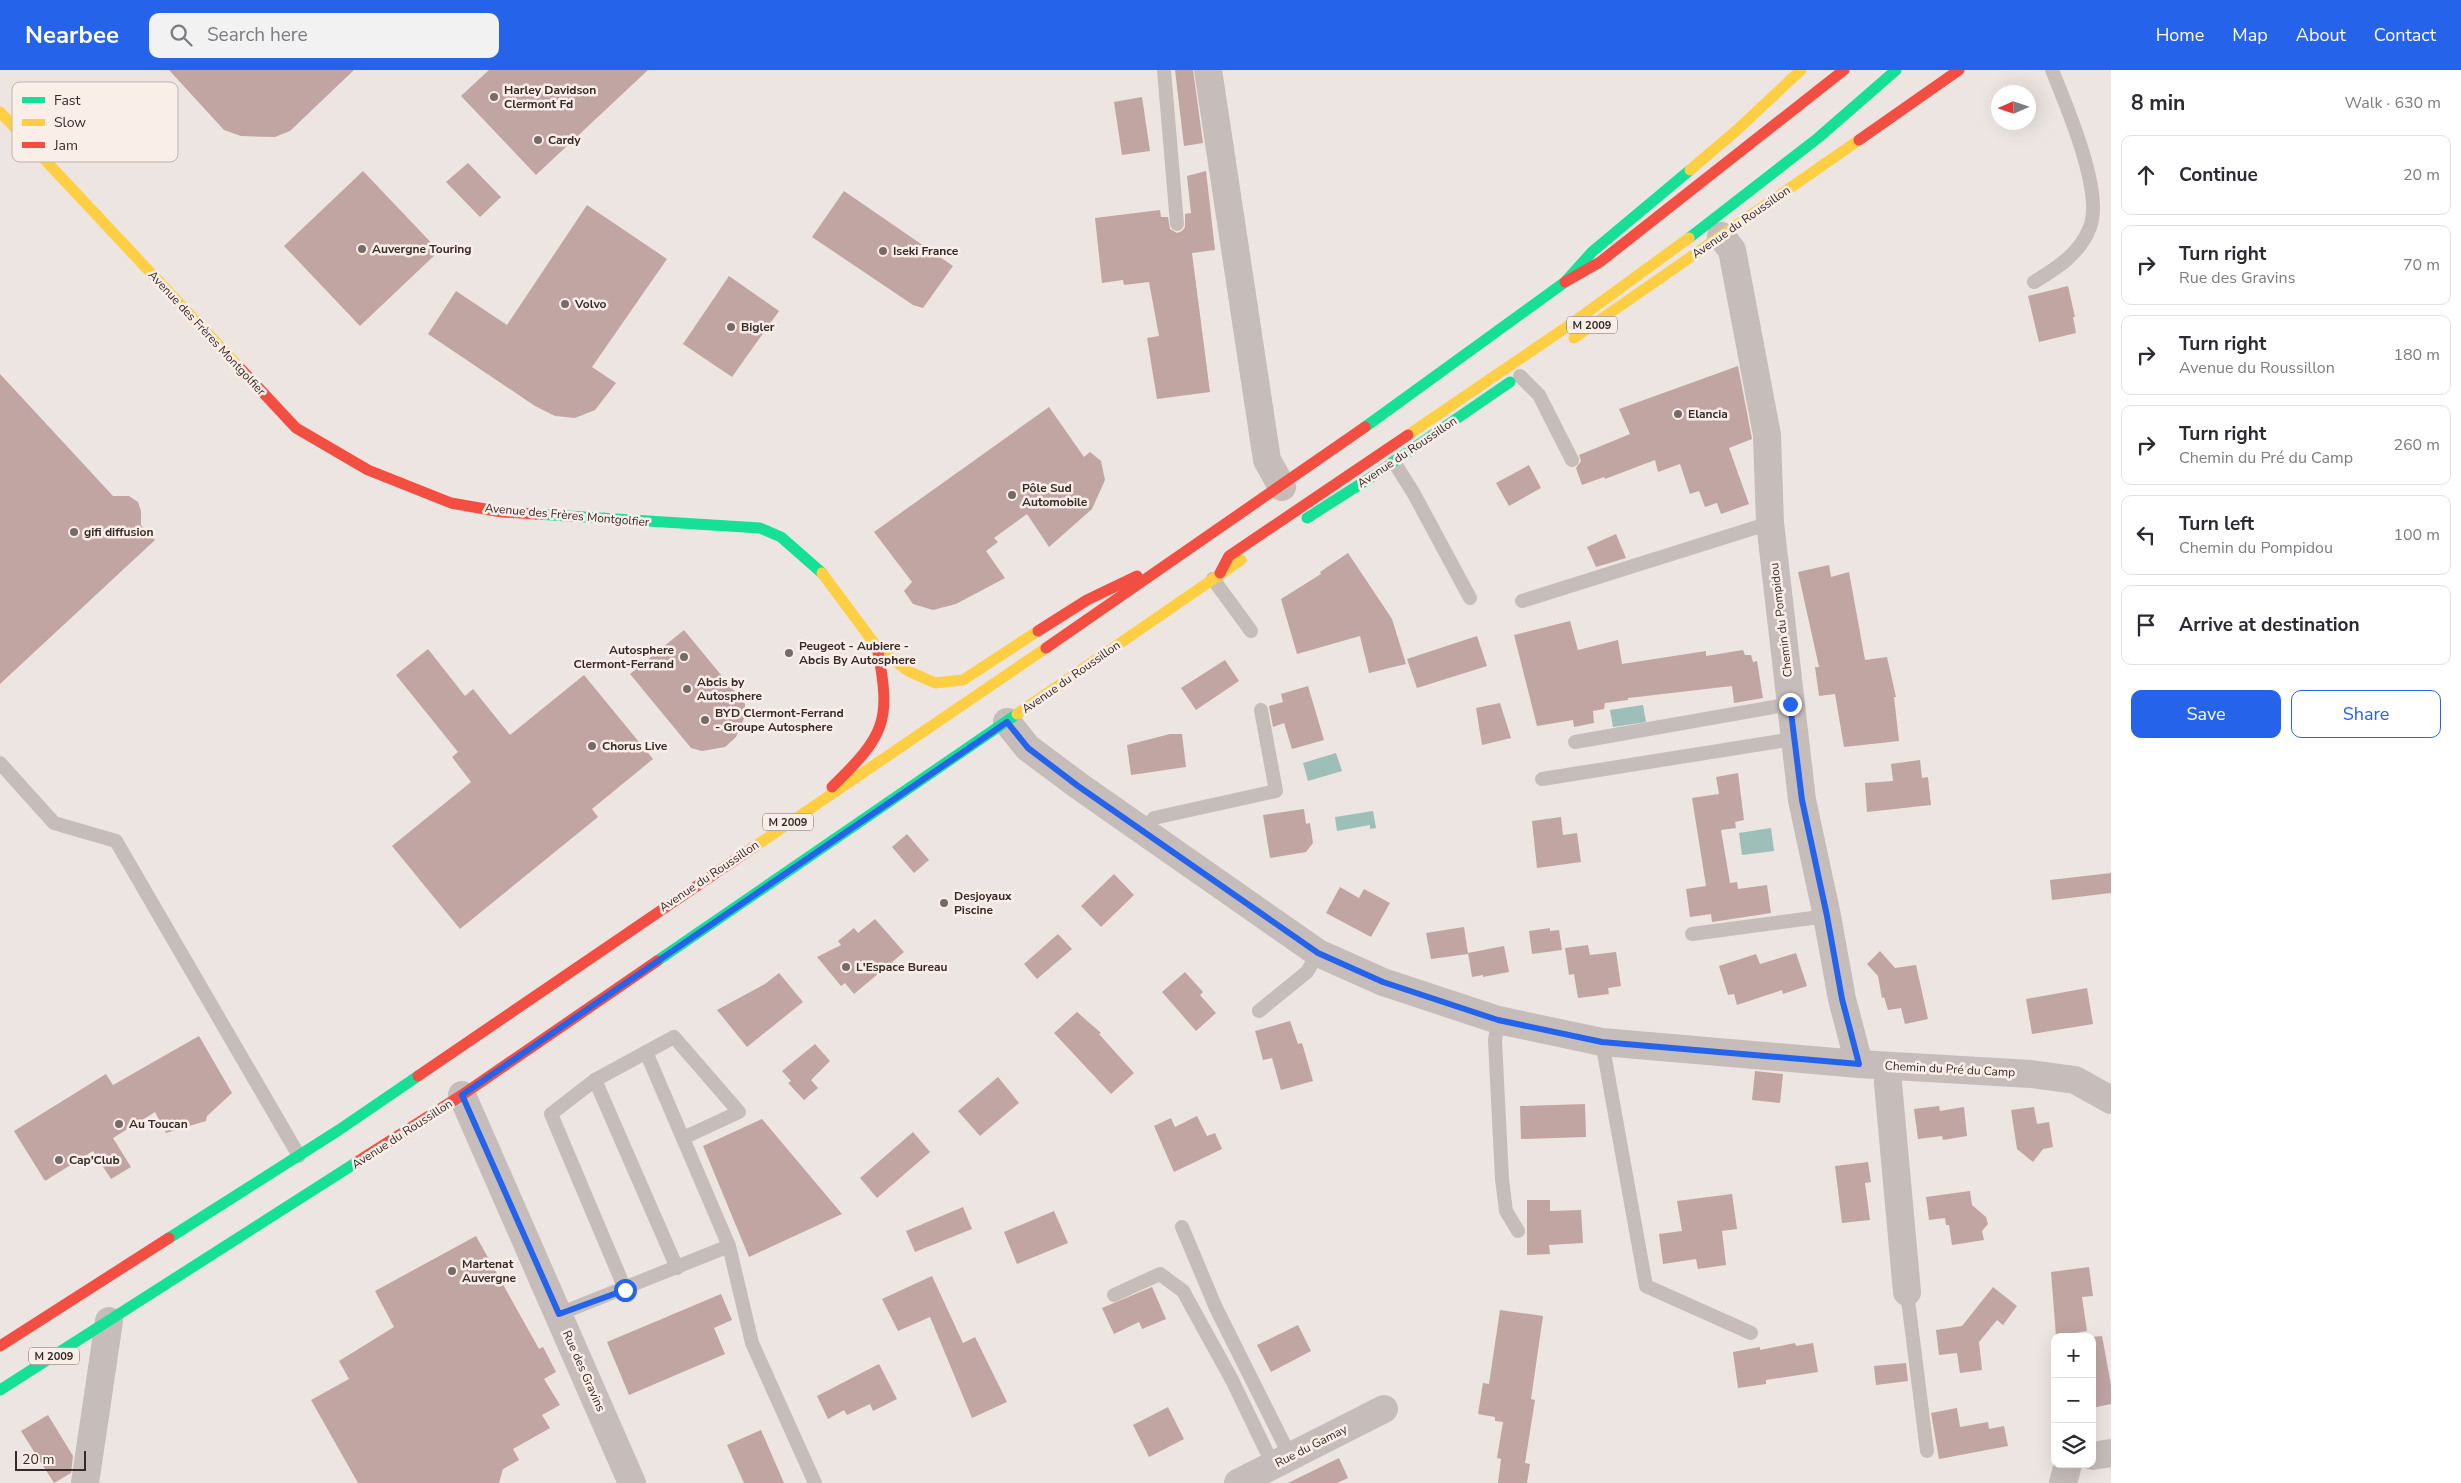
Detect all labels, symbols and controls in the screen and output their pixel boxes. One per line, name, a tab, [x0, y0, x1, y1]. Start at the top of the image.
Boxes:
search box	[149, 13, 499, 58]
text: Nearbee	[25, 19, 119, 51]
icon: search	[167, 21, 195, 49]
text: Search here	[207, 22, 308, 48]
text: Home	[2156, 23, 2204, 47]
text: Map	[2232, 23, 2268, 47]
text: About	[2296, 23, 2346, 47]
text: Contact	[2374, 23, 2436, 47]
legend	[12, 82, 178, 162]
place label: Harley Davidson Clermont Fd	[504, 82, 596, 112]
north arrow	[1991, 85, 2036, 130]
text: 8 min	[2131, 89, 2185, 117]
text: Fast	[54, 91, 80, 110]
marker: Harley Davidson Clermont Fd	[488, 91, 500, 103]
text: Walk · 630 m	[2345, 92, 2441, 114]
text: Slow	[54, 113, 86, 132]
place label: Cardy	[548, 132, 581, 148]
marker: Cardy	[532, 134, 544, 146]
text: Jam	[53, 136, 78, 155]
icon: ahead	[2132, 161, 2160, 189]
text: Continue	[2179, 162, 2258, 188]
text: 20 m	[2403, 164, 2440, 186]
street label: Avenue du Roussillon	[1689, 182, 1793, 262]
place label: Auvergne Touring	[372, 241, 472, 257]
text: Turn right	[2179, 241, 2266, 267]
marker: Auvergne Touring	[356, 243, 368, 255]
place label: Iseki France	[893, 243, 959, 259]
marker: Iseki France	[877, 245, 889, 257]
icon: right	[2132, 251, 2160, 279]
text: 70 m	[2403, 254, 2440, 276]
street label: Avenue des Frères Montgolfier	[145, 267, 270, 399]
text: Rue des Gravins	[2179, 267, 2295, 289]
place label: Volvo	[574, 296, 607, 312]
marker: Volvo	[559, 298, 571, 310]
road number: M 2009	[1567, 316, 1617, 334]
place label: Bigler	[741, 319, 775, 335]
marker: Bigler	[725, 321, 737, 333]
text: Turn right	[2179, 331, 2266, 357]
icon: right	[2132, 341, 2160, 369]
text: 180 m	[2393, 344, 2440, 366]
text: Avenue du Roussillon	[2179, 357, 2335, 379]
place label: Elancia	[1688, 406, 1728, 422]
marker: Elancia	[1672, 408, 1684, 420]
street label: Avenue du Roussillon	[1354, 413, 1460, 491]
text: Turn right	[2179, 421, 2266, 447]
icon: right	[2132, 431, 2160, 459]
text: 260 m	[2393, 434, 2440, 456]
text: Chemin du Pré du Camp	[2179, 447, 2353, 469]
place label: Pôle Sud Automobile	[1022, 480, 1088, 510]
marker: Pôle Sud Automobile	[1006, 489, 1018, 501]
street label: Avenue des Frères Montgolfier	[484, 500, 651, 530]
text: Turn left	[2179, 511, 2254, 537]
icon: left	[2132, 521, 2160, 549]
place label: gifi diffusion	[84, 524, 153, 540]
text: 100 m	[2393, 524, 2440, 546]
marker: gifi diffusion	[68, 526, 80, 538]
text: Chemin du Pompidou	[2179, 537, 2333, 559]
street label: Chemin du Pompidou	[1766, 562, 1796, 678]
icon: arrive	[2132, 611, 2160, 639]
text: Arrive at destination	[2179, 612, 2360, 638]
street label: Avenue du Roussillon	[1019, 637, 1123, 717]
place label: Peugeot - Aubiere - Abcis By Autosphere	[799, 638, 916, 668]
place label: Autosphere Clermont-Ferrand	[573, 642, 674, 672]
marker: Peugeot - Aubiere - Abcis By Autosphere	[783, 647, 795, 659]
marker: Autosphere Clermont-Ferrand	[678, 651, 690, 663]
place label: Abcis by Autosphere	[697, 674, 763, 704]
marker: Abcis by Autosphere	[681, 683, 693, 695]
button: Save	[2131, 690, 2281, 738]
button: Share	[2291, 690, 2441, 738]
route end	[1779, 693, 1802, 716]
place label: BYD Clermont-Ferrand - Groupe Autosphere	[715, 705, 844, 735]
marker: BYD Clermont-Ferrand - Groupe Autosphere	[699, 714, 711, 726]
place label: Chorus Live	[602, 738, 668, 754]
marker: Chorus Live	[586, 740, 598, 752]
road number: M 2009	[763, 814, 813, 830]
street label: Avenue du Roussillon	[656, 837, 762, 915]
place label: Desjoyaux Piscine	[954, 888, 1012, 918]
marker: Desjoyaux Piscine	[938, 897, 950, 909]
place label: L'Espace Bureau	[856, 959, 948, 975]
marker: L'Espace Bureau	[840, 961, 852, 973]
street label: Chemin du Pré du Camp	[1884, 1058, 2016, 1080]
street label: Avenue du Roussillon	[349, 1095, 455, 1173]
place label: Au Toucan	[129, 1116, 188, 1132]
marker: Au Toucan	[113, 1118, 125, 1130]
place label: Cap'Club	[69, 1152, 120, 1168]
marker: Cap'Club	[53, 1154, 65, 1166]
place label: Martenat Auvergne	[462, 1256, 516, 1286]
marker: Martenat Auvergne	[446, 1265, 458, 1277]
route start	[614, 1279, 637, 1302]
street label: Rue des Gravins	[559, 1328, 609, 1414]
map controls	[2051, 1333, 2096, 1468]
button: +	[2051, 1333, 2096, 1378]
road number: M 2009	[29, 1348, 79, 1364]
button: −	[2051, 1378, 2096, 1423]
street label: Rue du Gamay	[1272, 1421, 1350, 1471]
button: layers	[2051, 1423, 2096, 1468]
scale bar	[15, 1448, 86, 1471]
text: 20 m	[22, 1450, 54, 1469]

